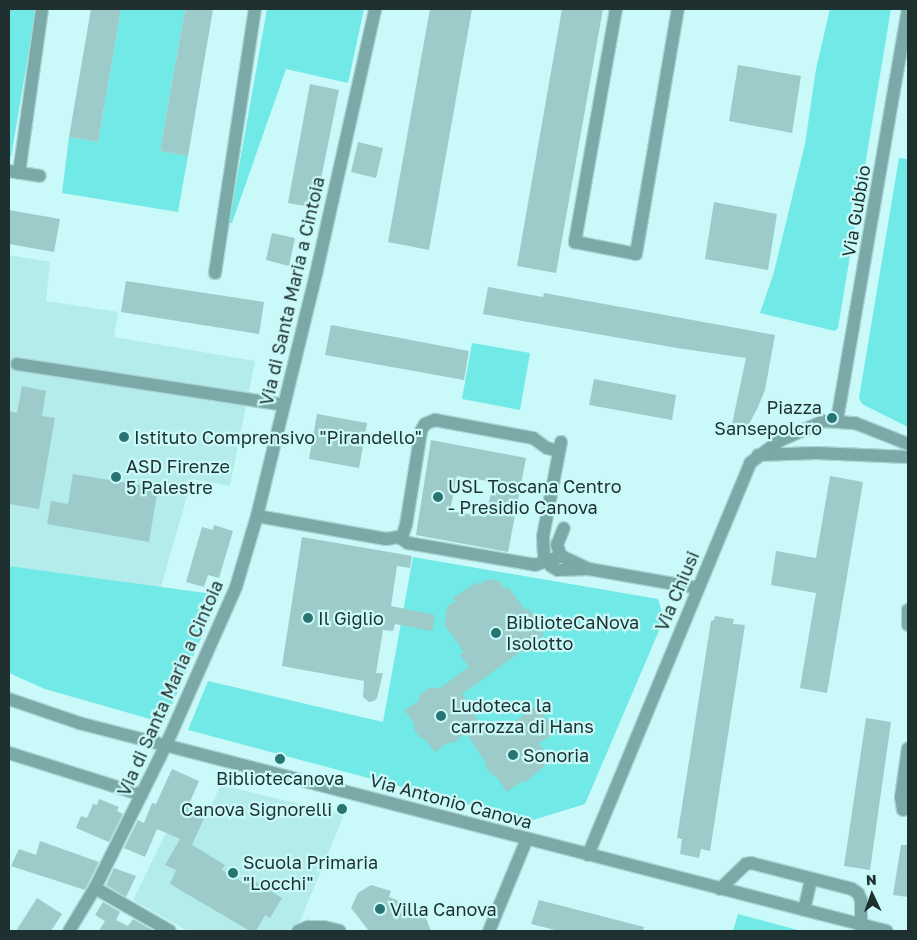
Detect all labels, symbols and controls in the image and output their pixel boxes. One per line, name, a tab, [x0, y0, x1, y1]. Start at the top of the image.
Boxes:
street label: Via Gubbio	[837, 163, 875, 259]
street label: Via di Santa Maria a Cintoia	[255, 174, 329, 408]
place label: Piazza Sansepolcro	[714, 397, 822, 439]
marker: Piazza Sansepolcro	[826, 412, 838, 424]
place label: Istituto Comprensivo "Pirandello"	[134, 426, 422, 448]
marker: Istituto Comprensivo "Pirandello"	[118, 431, 130, 443]
place label: ASD Firenze 5 Palestre	[126, 456, 230, 498]
marker: ASD Firenze 5 Palestre	[110, 471, 122, 483]
place label: USL Toscana Centro - Presidio Canova	[448, 476, 621, 518]
marker: USL Toscana Centro - Presidio Canova	[432, 491, 444, 503]
street label: Via Chiusi	[650, 548, 704, 634]
street label: Via di Santa Maria a Cintoia	[113, 577, 227, 799]
place label: Il Giglio	[318, 607, 384, 629]
marker: Il Giglio	[302, 612, 314, 624]
place label: BiblioteCaNova Isolotto	[506, 612, 639, 654]
marker: BiblioteCaNova Isolotto	[490, 627, 502, 639]
place label: Ludoteca la carrozza di Hans	[451, 695, 594, 738]
marker: Ludoteca la carrozza di Hans	[435, 710, 447, 722]
place label: Sonoria	[523, 744, 589, 766]
marker: Sonoria	[507, 749, 519, 761]
marker: Bibliotecanova	[274, 753, 286, 765]
place label: Bibliotecanova	[216, 767, 344, 789]
street label: Via Antonio Canova	[367, 769, 535, 833]
place label: Canova Signorelli	[181, 798, 332, 820]
marker: Canova Signorelli	[336, 803, 348, 815]
place label: Scuola Primaria "Locchi"	[243, 852, 378, 894]
marker: Scuola Primaria "Locchi"	[227, 867, 239, 879]
north arrow	[847, 870, 897, 920]
text: N	[865, 871, 877, 888]
place label: Villa Canova	[390, 898, 497, 920]
marker: Villa Canova	[374, 903, 386, 915]

